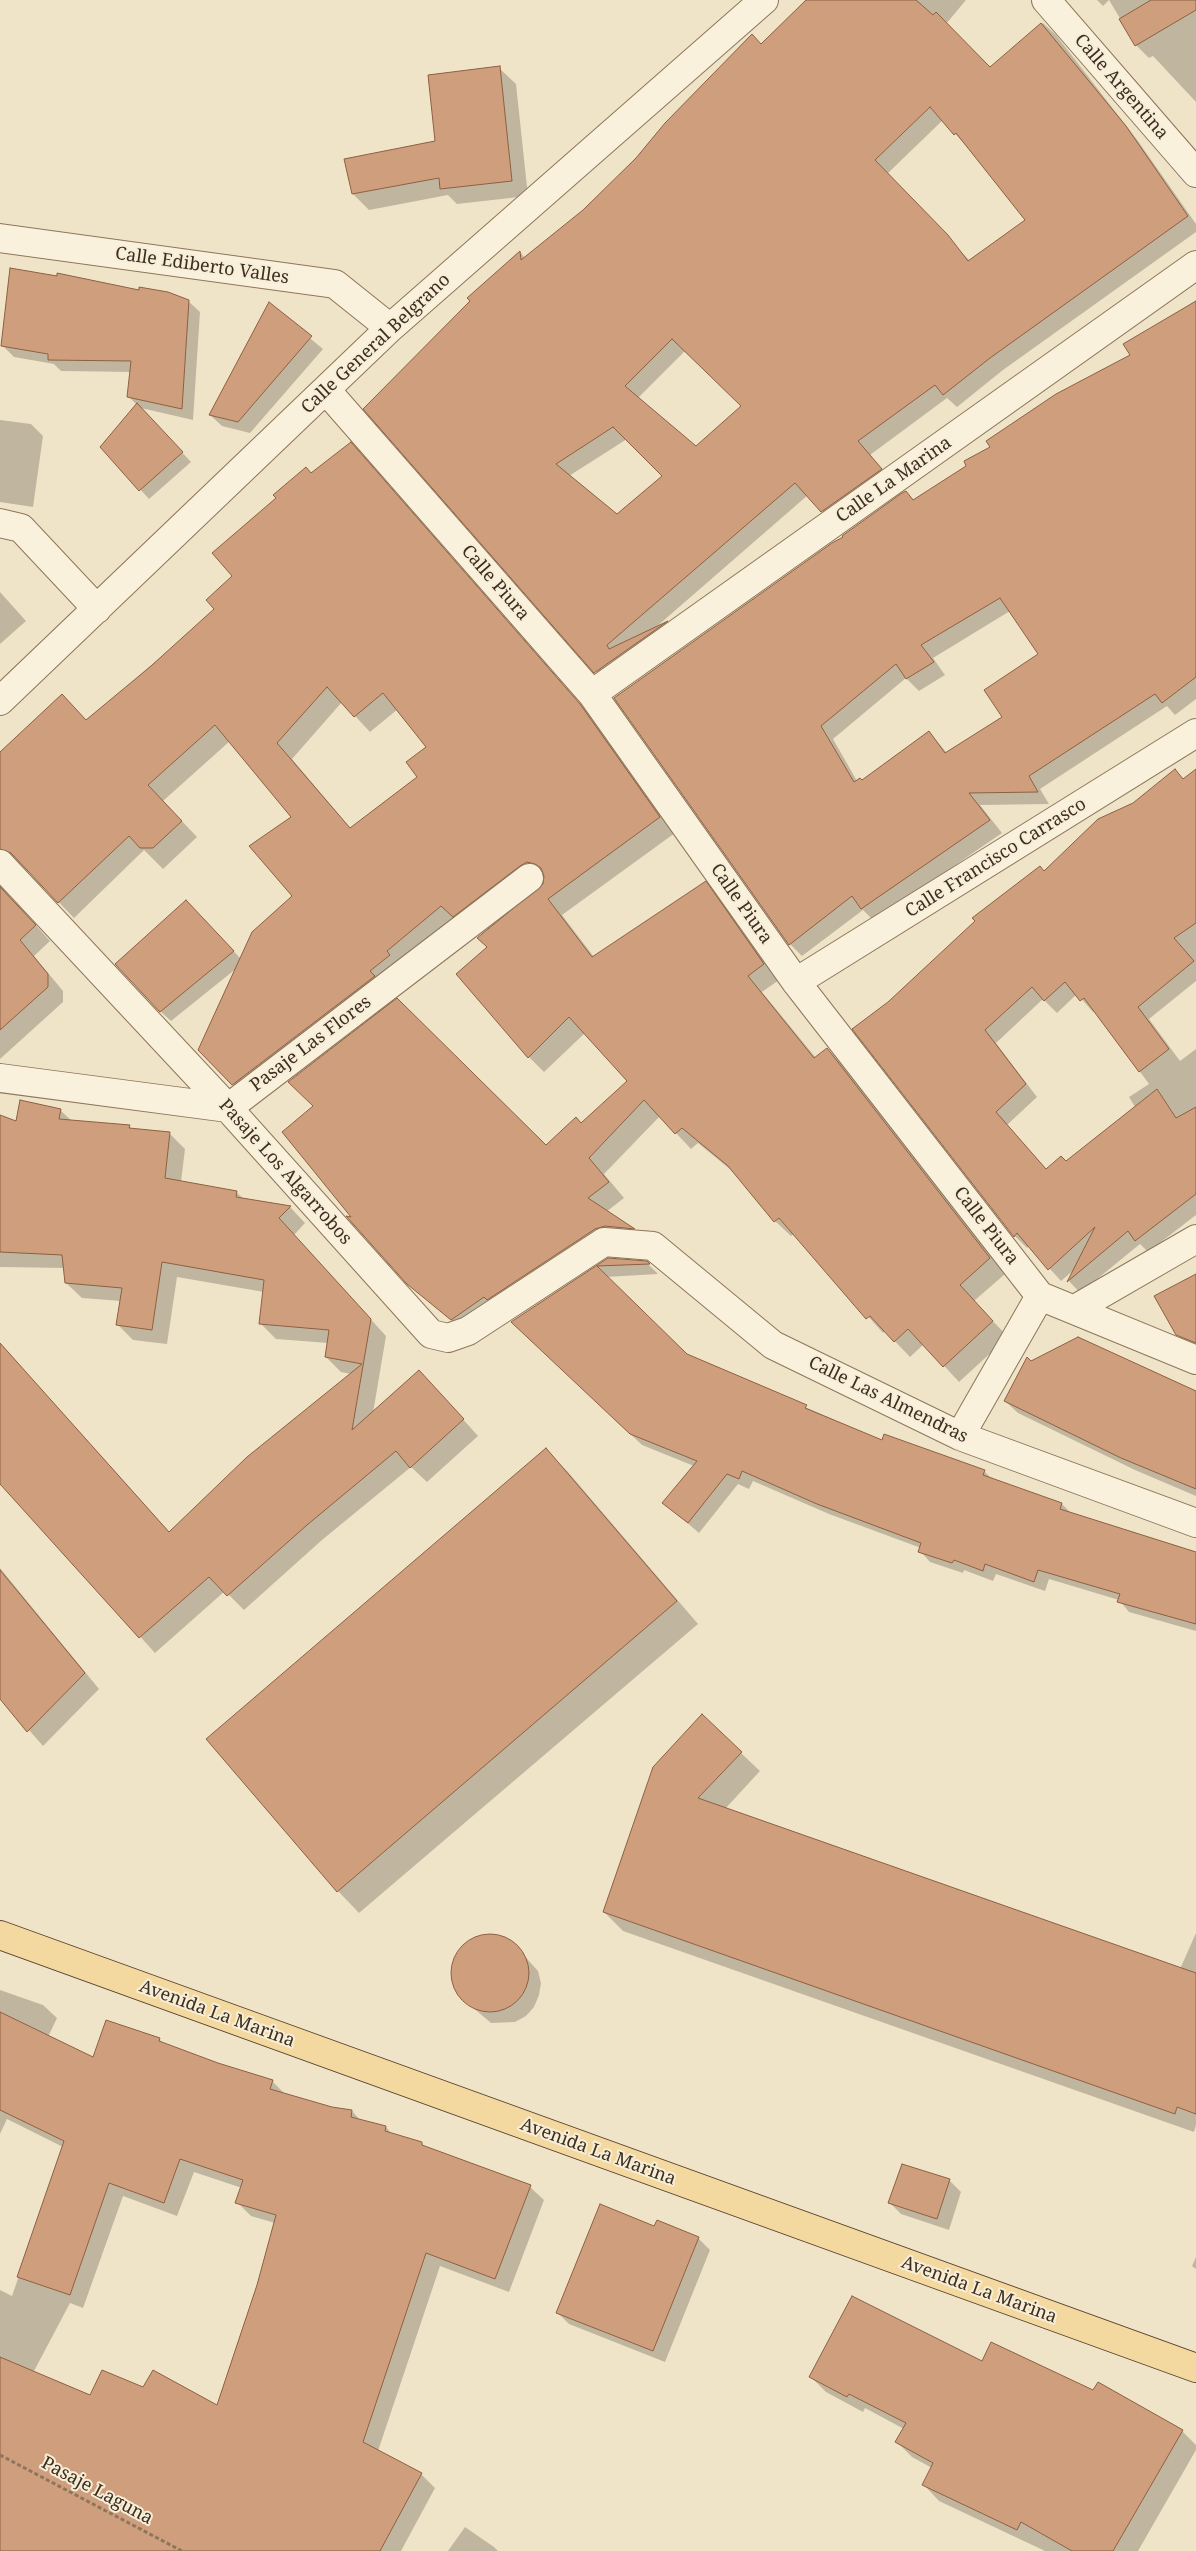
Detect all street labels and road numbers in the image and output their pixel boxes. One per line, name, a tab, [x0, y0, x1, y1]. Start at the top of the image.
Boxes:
street label: Calle Argentina	[1069, 30, 1173, 144]
street label: Calle Ediberto Valles	[114, 243, 290, 289]
street label: Calle General Belgrano	[297, 269, 455, 419]
street label: Calle La Marina	[832, 432, 956, 528]
street label: Calle Piura	[456, 541, 534, 625]
street label: Calle Francisco Carrasco	[902, 793, 1090, 923]
street label: Calle Piura	[705, 860, 777, 948]
street label: Pasaje Las Flores	[246, 991, 376, 1097]
street label: Pasaje Los Algarrobos	[214, 1095, 356, 1249]
street label: Calle Piura	[949, 1183, 1023, 1269]
street label: Calle Las Almendras	[805, 1352, 971, 1448]
street label: Avenida La Marina	[136, 1976, 298, 2052]
street label: Avenida La Marina	[517, 2114, 679, 2190]
street label: Avenida La Marina	[898, 2252, 1060, 2328]
street label: Pasaje Laguna	[38, 2453, 156, 2529]

